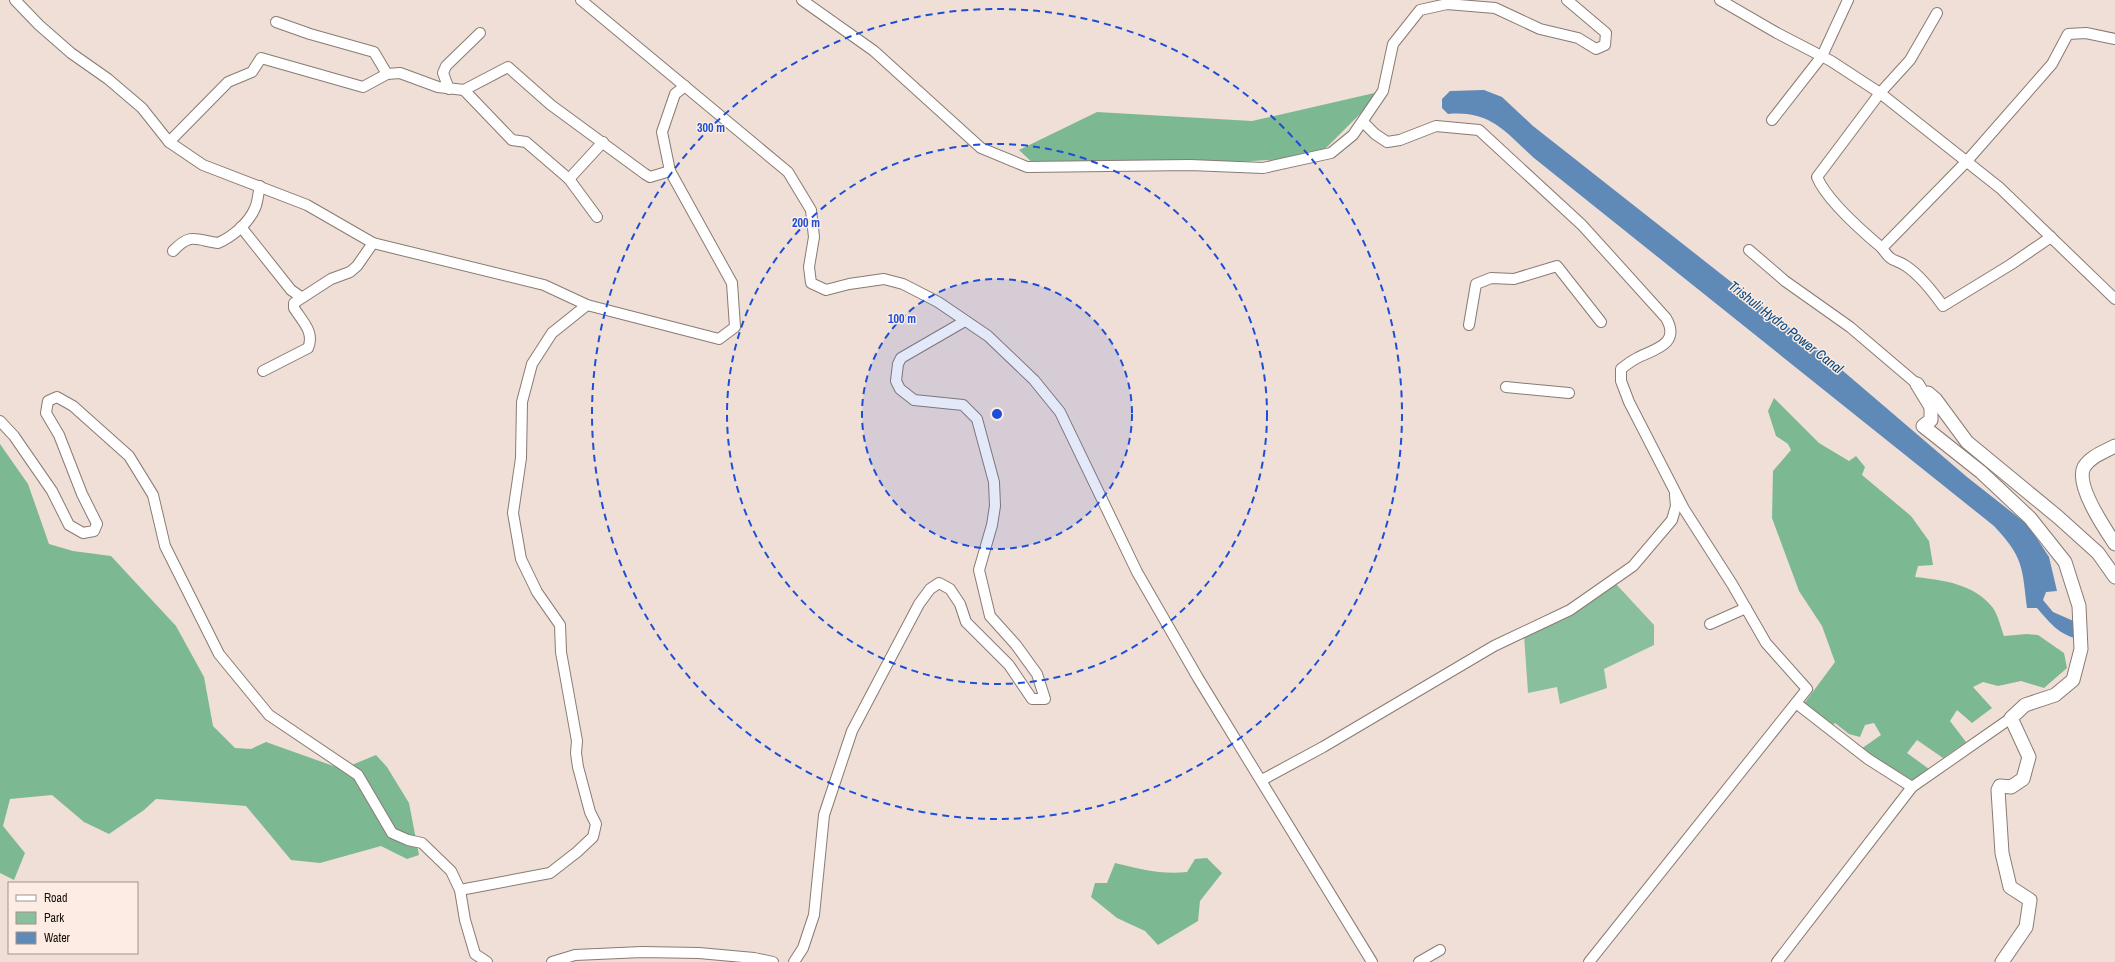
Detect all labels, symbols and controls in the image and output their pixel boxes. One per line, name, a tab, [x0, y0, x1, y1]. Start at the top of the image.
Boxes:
text: 300 m	[697, 120, 725, 136]
text: 200 m	[792, 215, 820, 231]
water label: Trishuli Hydro Power Canal	[1725, 277, 1847, 378]
text: 100 m	[888, 311, 916, 327]
centre of rings	[990, 407, 1004, 421]
legend	[8, 882, 138, 954]
text: Road	[44, 890, 68, 906]
text: Park	[44, 910, 64, 926]
text: Water	[44, 930, 71, 946]

